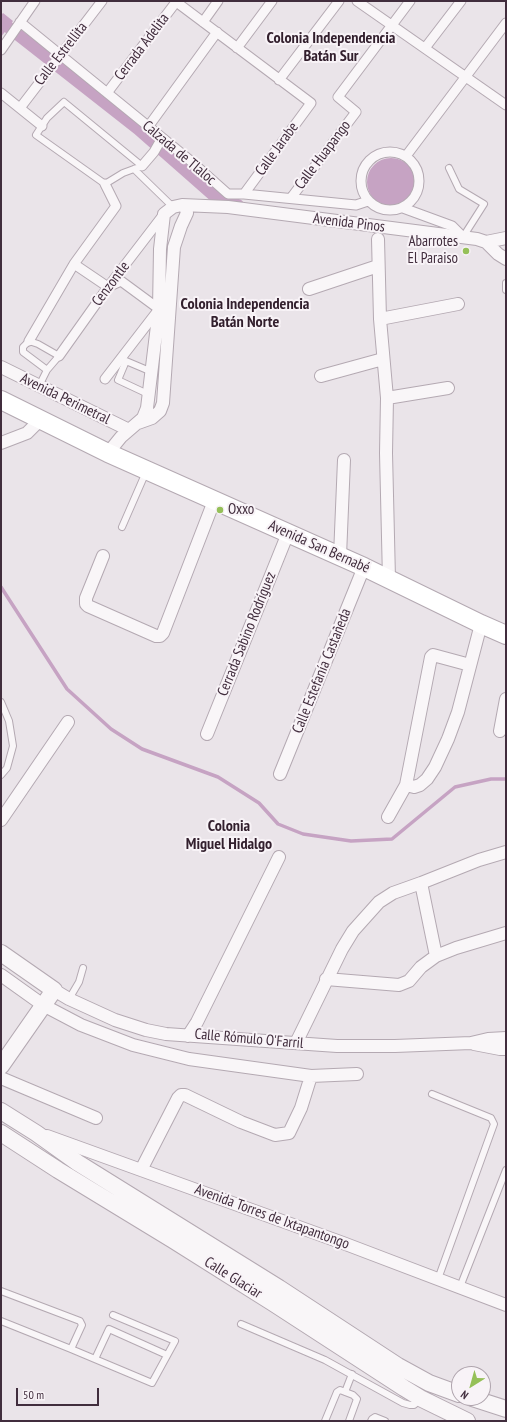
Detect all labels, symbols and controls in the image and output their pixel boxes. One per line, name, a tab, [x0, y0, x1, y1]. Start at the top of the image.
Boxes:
street label: Cerrada Adelita	[111, 10, 173, 84]
street label: Calle Estrellita	[31, 19, 91, 89]
district label: Colonia Independencia Batán Sur	[267, 28, 395, 66]
street label: Calzada de Tlaloc	[139, 117, 219, 189]
street label: Calle Huapango	[291, 117, 355, 193]
street label: Calle Jarabe	[252, 119, 302, 179]
street label: Avenida Pinos	[312, 210, 386, 236]
place label: Abarrotes El Paraiso	[408, 233, 458, 268]
marker: Abarrotes El Paraiso	[461, 246, 471, 256]
street label: Cenzontle	[88, 258, 134, 310]
district label: Colonia Independencia Batán Norte	[181, 294, 309, 332]
street label: Avenida Perimetral	[17, 369, 113, 429]
place label: Oxxo	[228, 501, 254, 519]
marker: Oxxo	[215, 505, 225, 515]
street label: Avenida San Bernabé	[266, 517, 372, 577]
street label: Cerrada Sabino Rodríguez	[214, 569, 280, 699]
street label: Calle Estefanía Castañeda	[289, 606, 355, 736]
district label: Colonia Miguel Hidalgo	[186, 816, 272, 854]
street label: Calle Rómulo O'Farril	[194, 1025, 304, 1053]
street label: Avenida Torres de Ixtapantongo	[192, 1181, 352, 1253]
street label: Calle Glaciar	[201, 1253, 265, 1303]
north arrow	[451, 1366, 491, 1406]
scale bar	[18, 1380, 101, 1406]
text: 50 m	[23, 1387, 44, 1402]
text: N	[458, 1387, 471, 1402]

